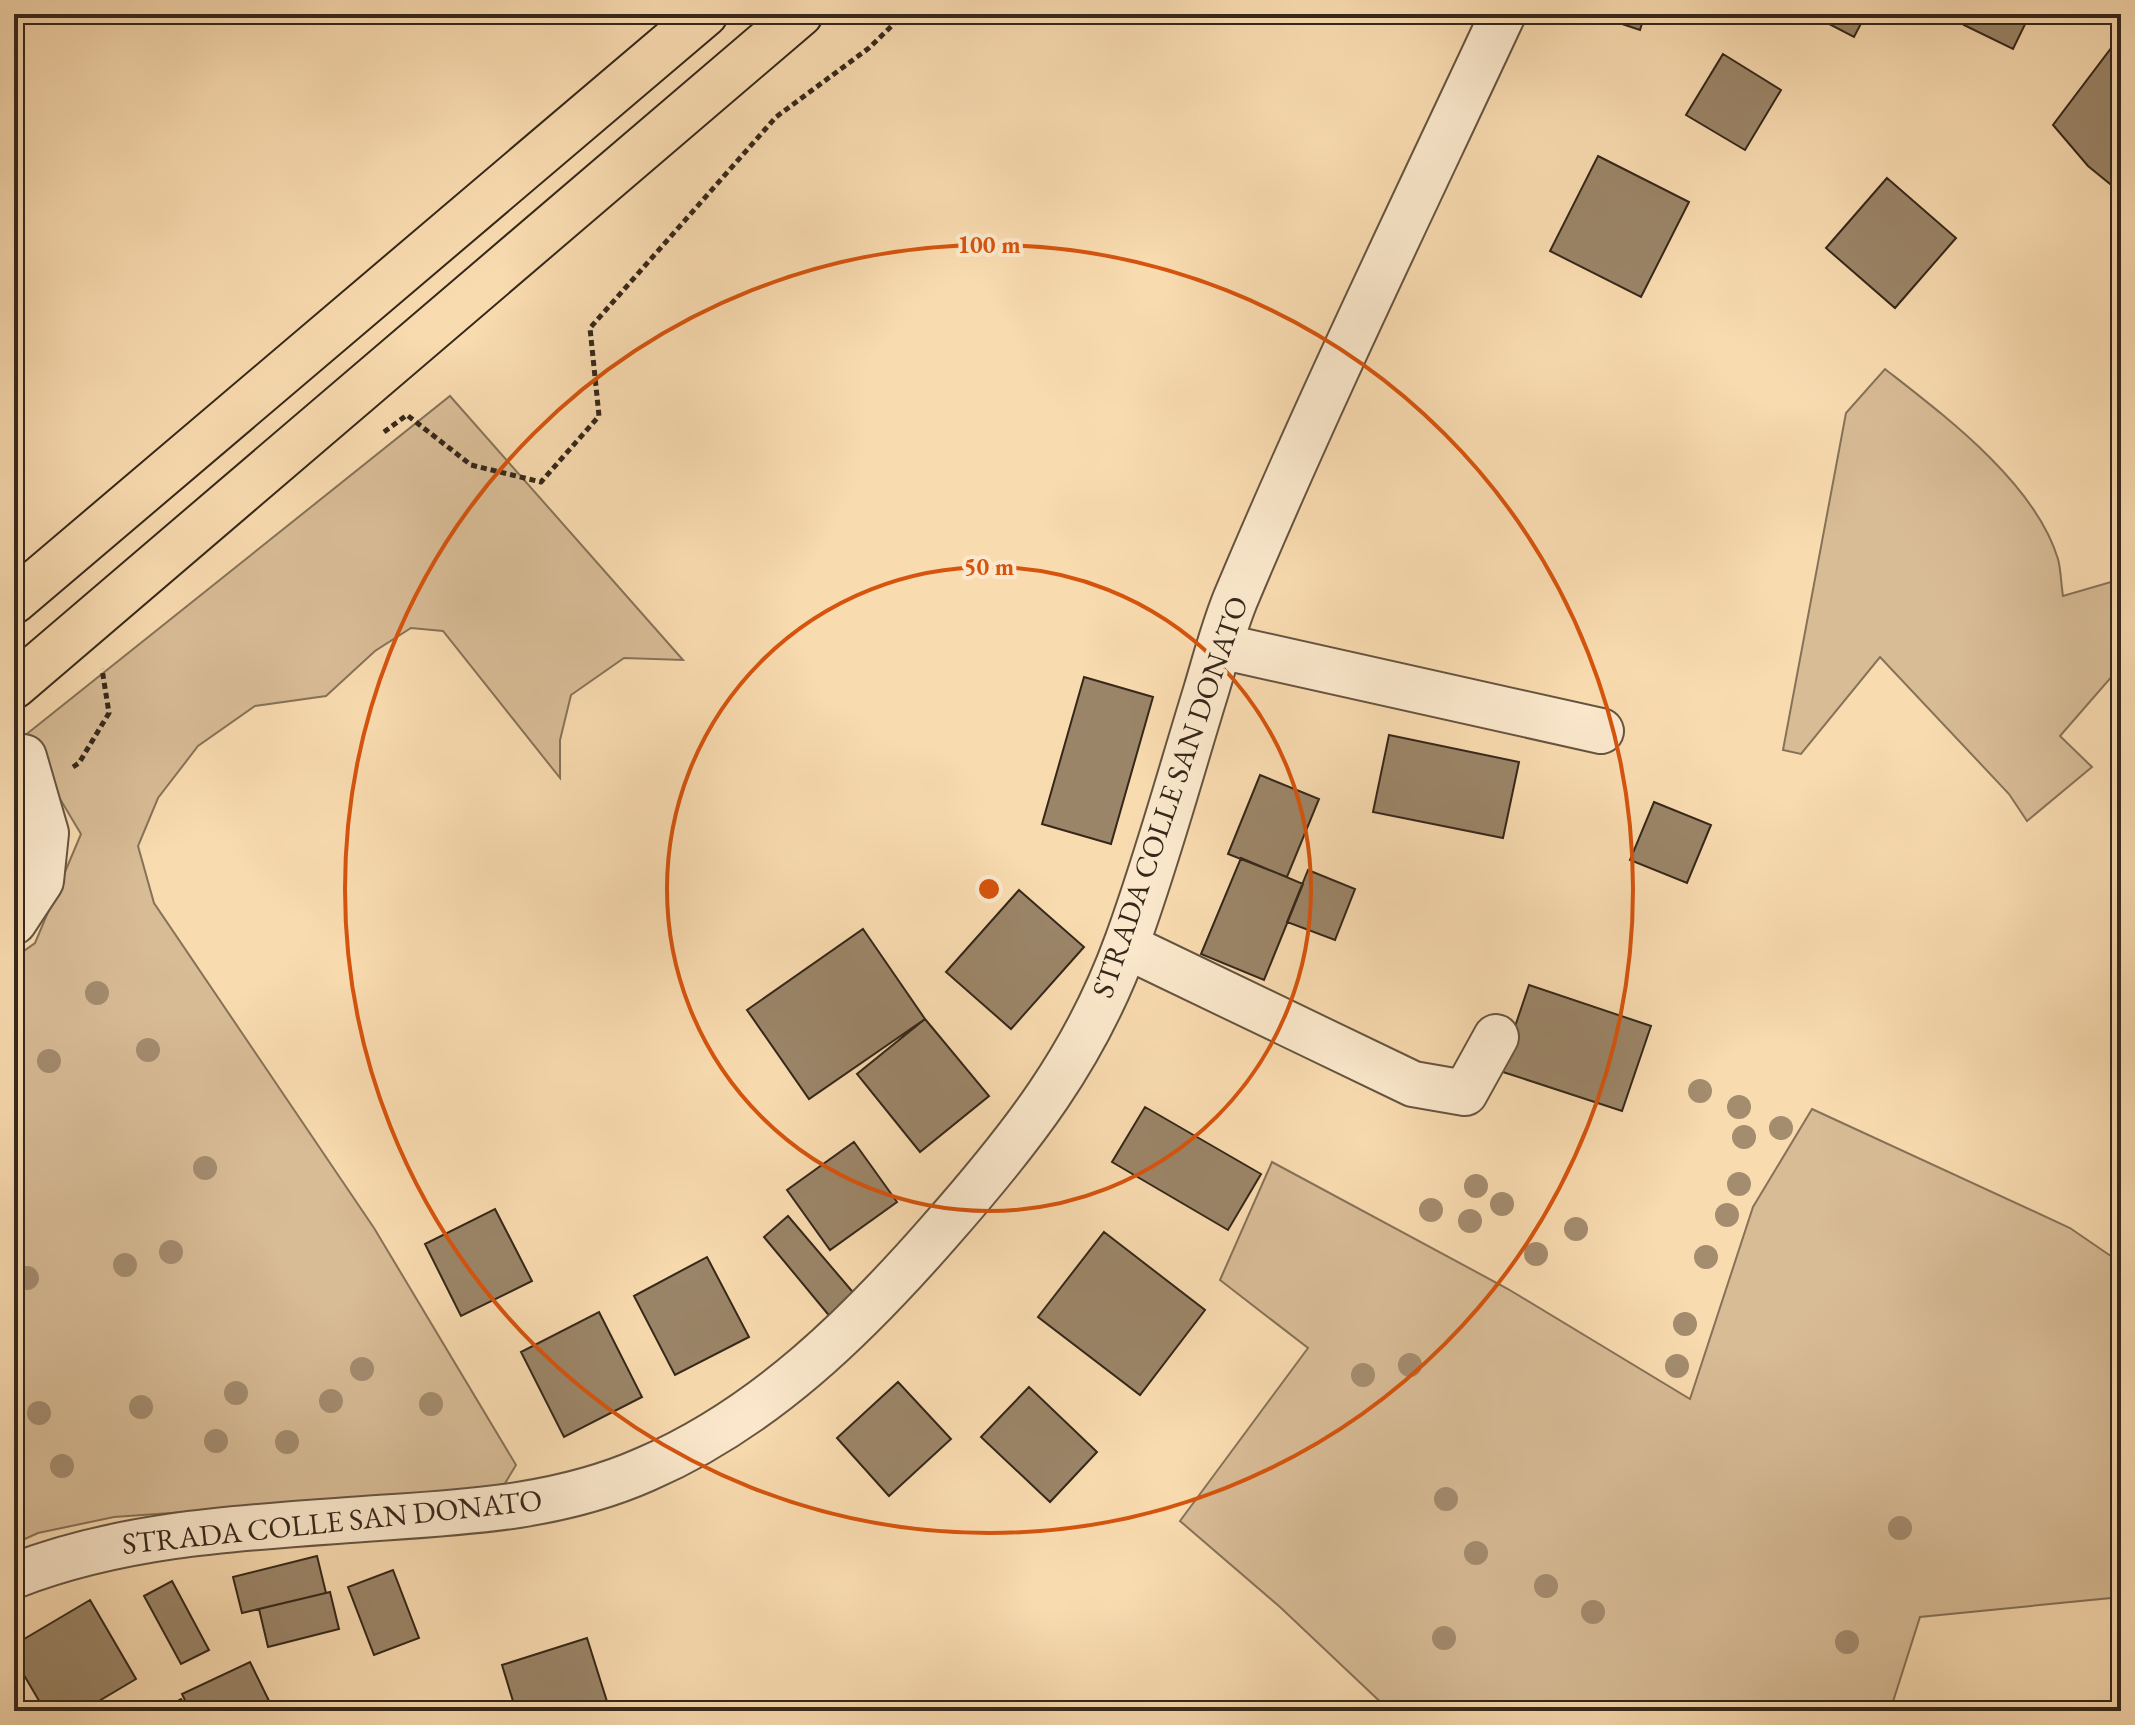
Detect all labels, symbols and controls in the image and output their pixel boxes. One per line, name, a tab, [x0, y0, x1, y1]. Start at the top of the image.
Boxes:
text: 100 m	[957, 229, 1021, 260]
text: 50 m	[964, 551, 1014, 582]
street label: STRADA COLLE SAN DONATO	[1082, 591, 1257, 1003]
centre of rings	[975, 875, 1003, 903]
street label: STRADA COLLE SAN DONATO	[120, 1480, 544, 1563]

